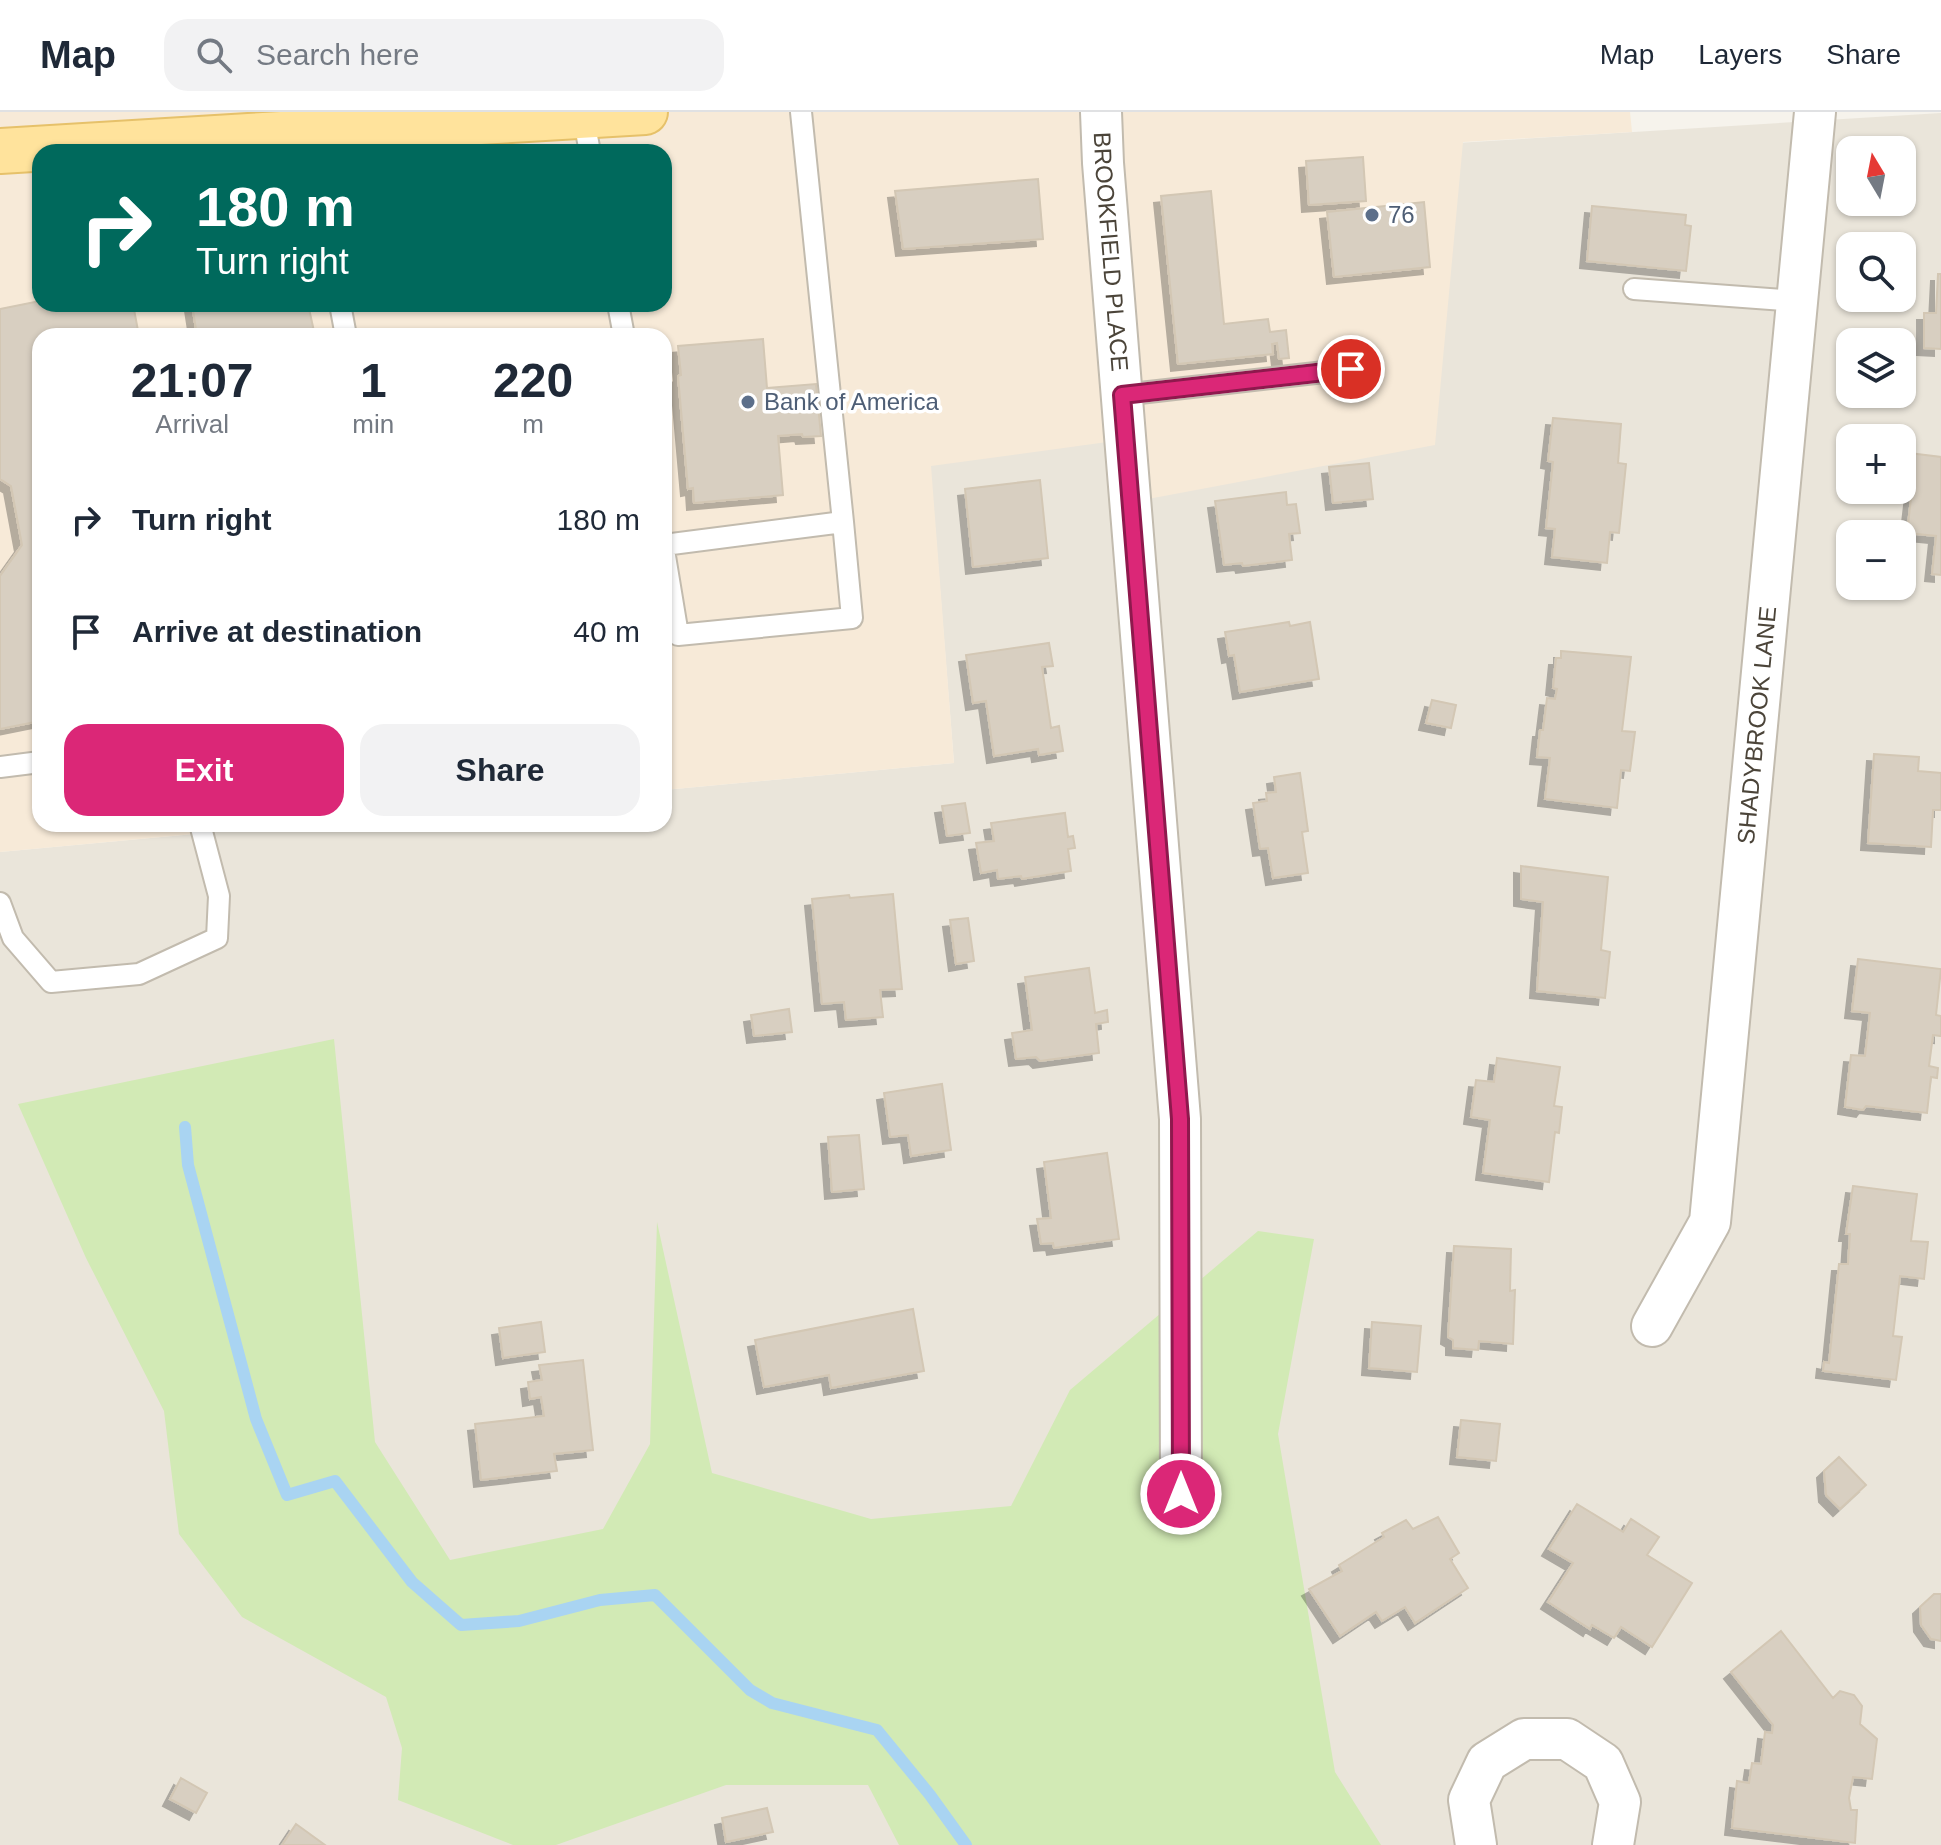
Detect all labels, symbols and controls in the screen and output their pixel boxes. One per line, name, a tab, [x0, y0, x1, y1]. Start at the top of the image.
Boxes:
search box	[164, 19, 724, 91]
icon: search	[192, 33, 236, 77]
text: Map	[40, 34, 116, 76]
text: Search here	[256, 38, 419, 71]
text: Map	[1600, 39, 1654, 70]
text: Layers	[1698, 39, 1782, 70]
text: Share	[1826, 39, 1901, 70]
street label: BROOKFIELD PLACE	[1089, 131, 1134, 372]
north arrow	[1836, 136, 1916, 216]
map controls	[1836, 136, 1916, 600]
text: 180 m	[196, 175, 355, 238]
icon: right	[64, 176, 168, 280]
place label: 76	[1388, 201, 1415, 228]
marker: 76	[1363, 206, 1381, 224]
button: search	[1836, 232, 1916, 312]
text: Turn right	[196, 241, 349, 282]
button: layers	[1836, 328, 1916, 408]
pin	[1317, 335, 1385, 403]
icon: arrive	[1329, 347, 1373, 391]
text: 21:07	[131, 354, 254, 407]
text: 1	[360, 354, 387, 407]
text: 220	[493, 354, 573, 407]
place label: Bank of America	[764, 388, 939, 415]
marker: Bank of America	[739, 393, 757, 411]
text: Arrival	[155, 409, 229, 439]
text: min	[352, 409, 394, 439]
text: m	[522, 409, 544, 439]
button: +	[1836, 424, 1916, 504]
icon: right	[64, 498, 108, 542]
text: Turn right	[132, 503, 271, 536]
text: 180 m	[557, 503, 640, 536]
button: −	[1836, 520, 1916, 600]
street label: SHADYBROOK LANE	[1732, 605, 1781, 845]
icon: arrive	[64, 610, 108, 654]
text: Arrive at destination	[132, 615, 422, 648]
text: 40 m	[573, 615, 640, 648]
button: Exit	[64, 724, 344, 816]
button: Share	[360, 724, 640, 816]
position arrow	[1139, 1452, 1223, 1536]

